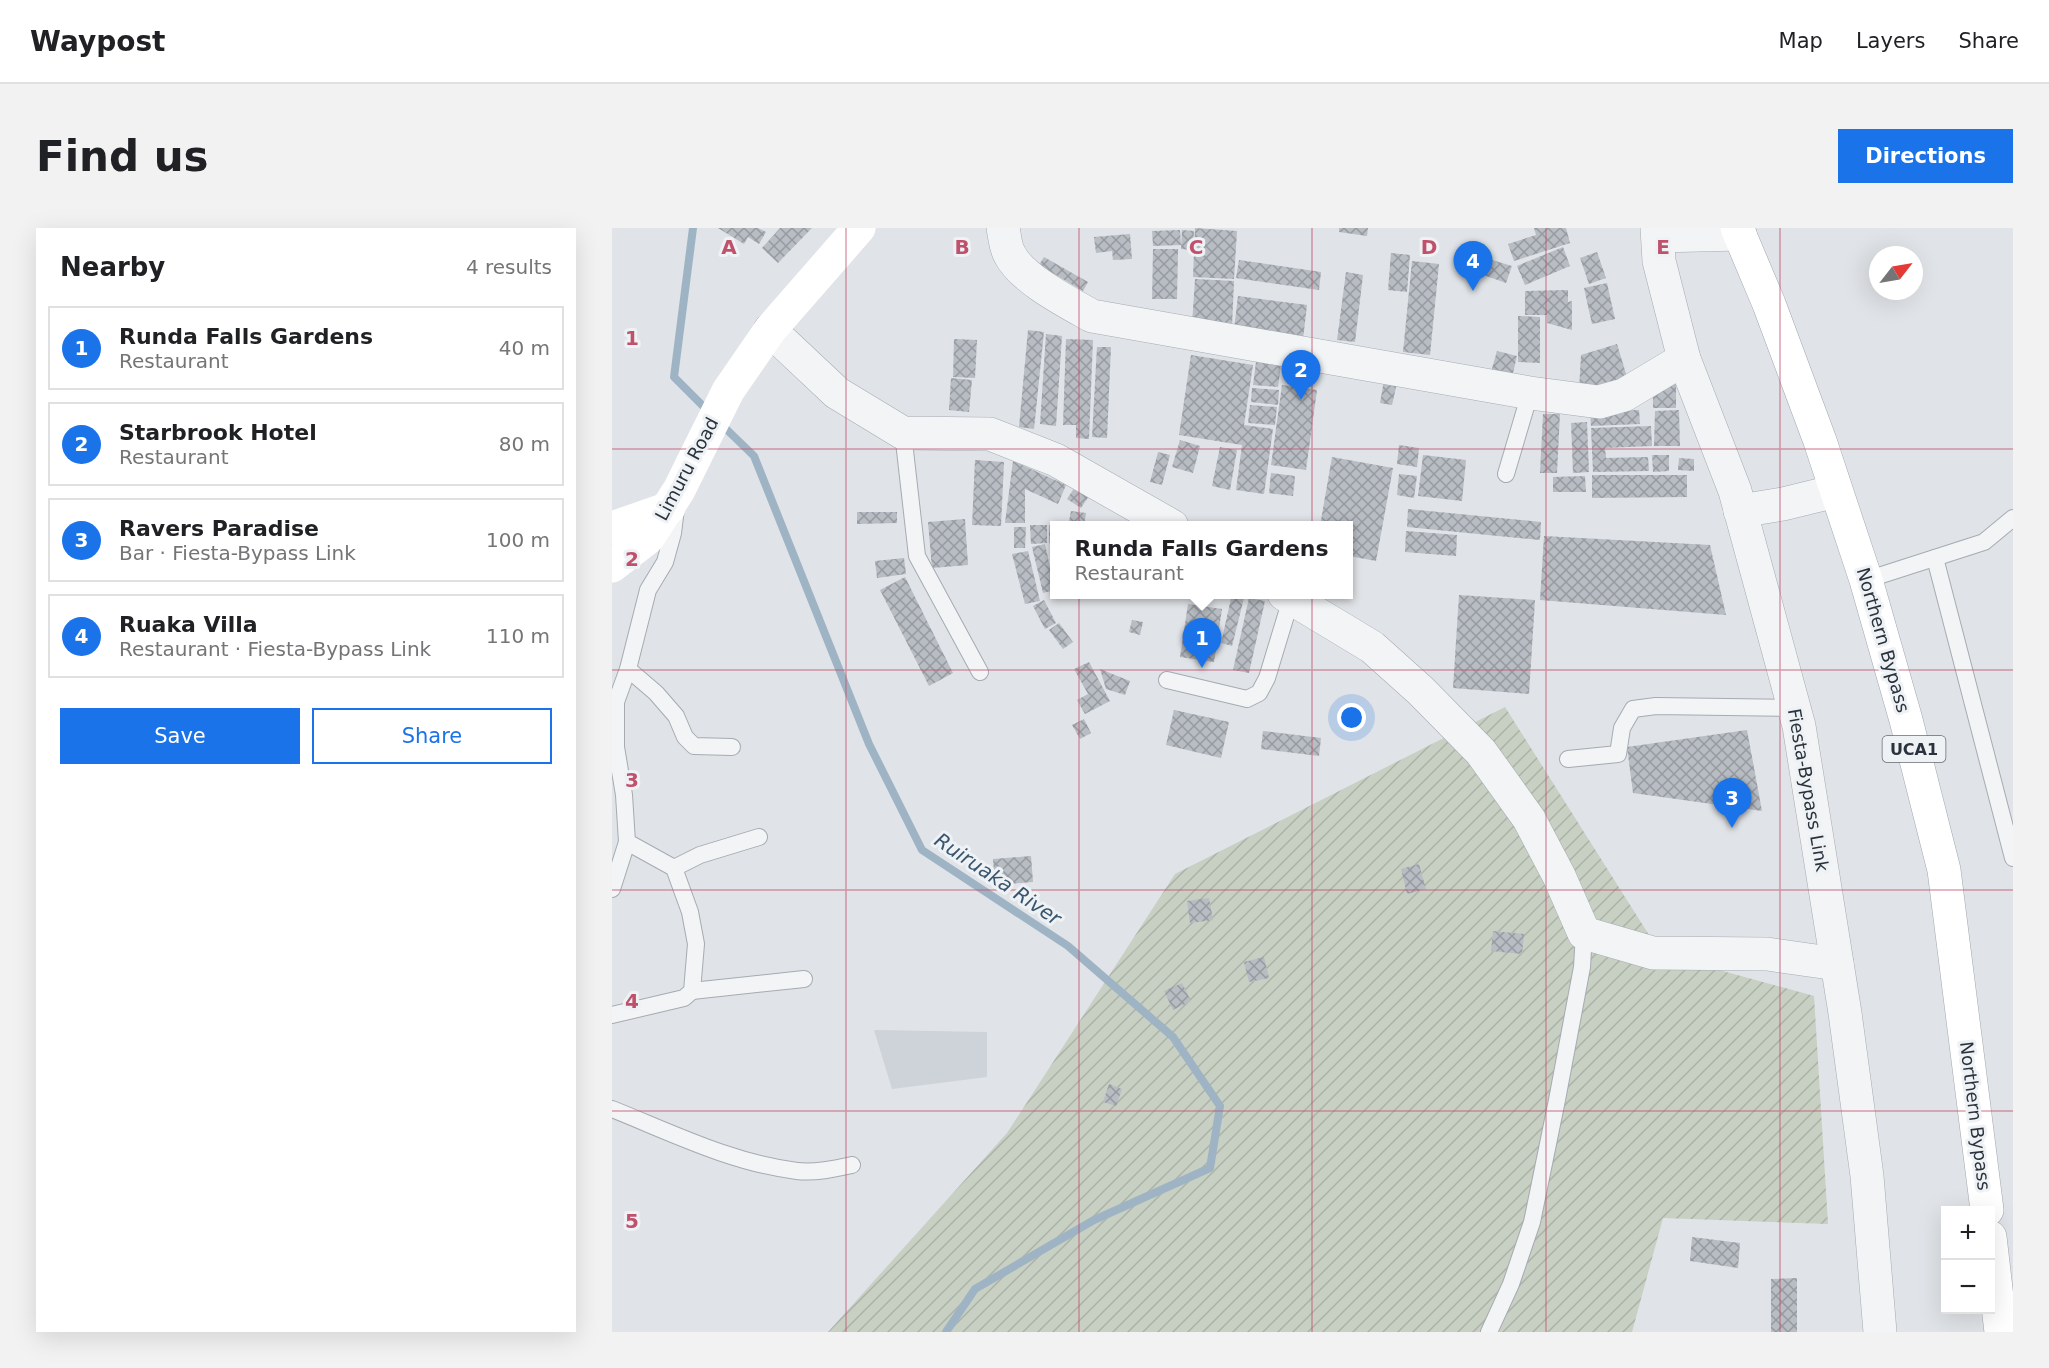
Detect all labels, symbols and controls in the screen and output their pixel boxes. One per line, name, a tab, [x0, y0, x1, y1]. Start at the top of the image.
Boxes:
text: Waypost	[30, 25, 166, 58]
text: Map	[1779, 29, 1823, 53]
text: Layers	[1856, 29, 1925, 53]
text: Share	[1958, 29, 2019, 53]
button: Directions	[1838, 129, 2013, 183]
text: Find us	[36, 132, 209, 181]
text: A	[721, 235, 737, 259]
text: B	[954, 235, 970, 259]
text: C	[1189, 235, 1203, 259]
text: D	[1421, 235, 1437, 259]
text: E	[1656, 235, 1670, 259]
pin: 4	[1454, 242, 1492, 291]
north arrow	[1869, 246, 1923, 300]
text: Nearby	[60, 252, 165, 282]
text: 4 results	[466, 255, 552, 279]
text: Runda Falls Gardens	[119, 324, 373, 349]
text: 1	[625, 326, 639, 350]
text: 1	[75, 336, 88, 360]
text: 40 m	[499, 336, 550, 360]
text: Restaurant	[119, 349, 229, 373]
pin: 2	[1282, 350, 1320, 400]
street label: Limuru Road	[651, 414, 723, 524]
text: Starbrook Hotel	[119, 420, 317, 445]
text: 2	[75, 432, 88, 456]
text: 80 m	[499, 432, 550, 456]
text: Restaurant	[119, 445, 229, 469]
text: Ravers Paradise	[119, 516, 319, 541]
popup	[1050, 521, 1353, 599]
text: 3	[75, 528, 88, 552]
text: 100 m	[486, 528, 550, 552]
text: Runda Falls Gardens	[1074, 536, 1329, 561]
text: Bar · Fiesta-Bypass Link	[119, 541, 356, 565]
text: 2	[625, 547, 639, 571]
text: Restaurant	[1074, 561, 1184, 585]
street label: Northern Bypass	[1853, 565, 1914, 715]
text: Ruaka Villa	[119, 612, 258, 637]
pin: 1	[1182, 618, 1222, 668]
text: 4	[75, 624, 88, 648]
text: 110 m	[486, 624, 550, 648]
text: Restaurant · Fiesta-Bypass Link	[119, 637, 431, 661]
your location	[1337, 703, 1366, 732]
street label: Fiesta-Bypass Link	[1784, 707, 1833, 874]
button: Save	[60, 708, 300, 764]
button: Share	[312, 708, 552, 764]
road number: UCA1	[1882, 736, 1946, 762]
text: 3	[625, 768, 639, 792]
pin: 3	[1712, 778, 1752, 828]
water label: Ruiruaka River	[930, 828, 1067, 931]
text: 4	[625, 989, 639, 1013]
street label: Northern Bypass	[1956, 1040, 1995, 1192]
map controls	[1941, 1206, 1995, 1314]
button: +	[1941, 1206, 1995, 1260]
text: 5	[625, 1209, 639, 1233]
button: −	[1941, 1260, 1995, 1314]

